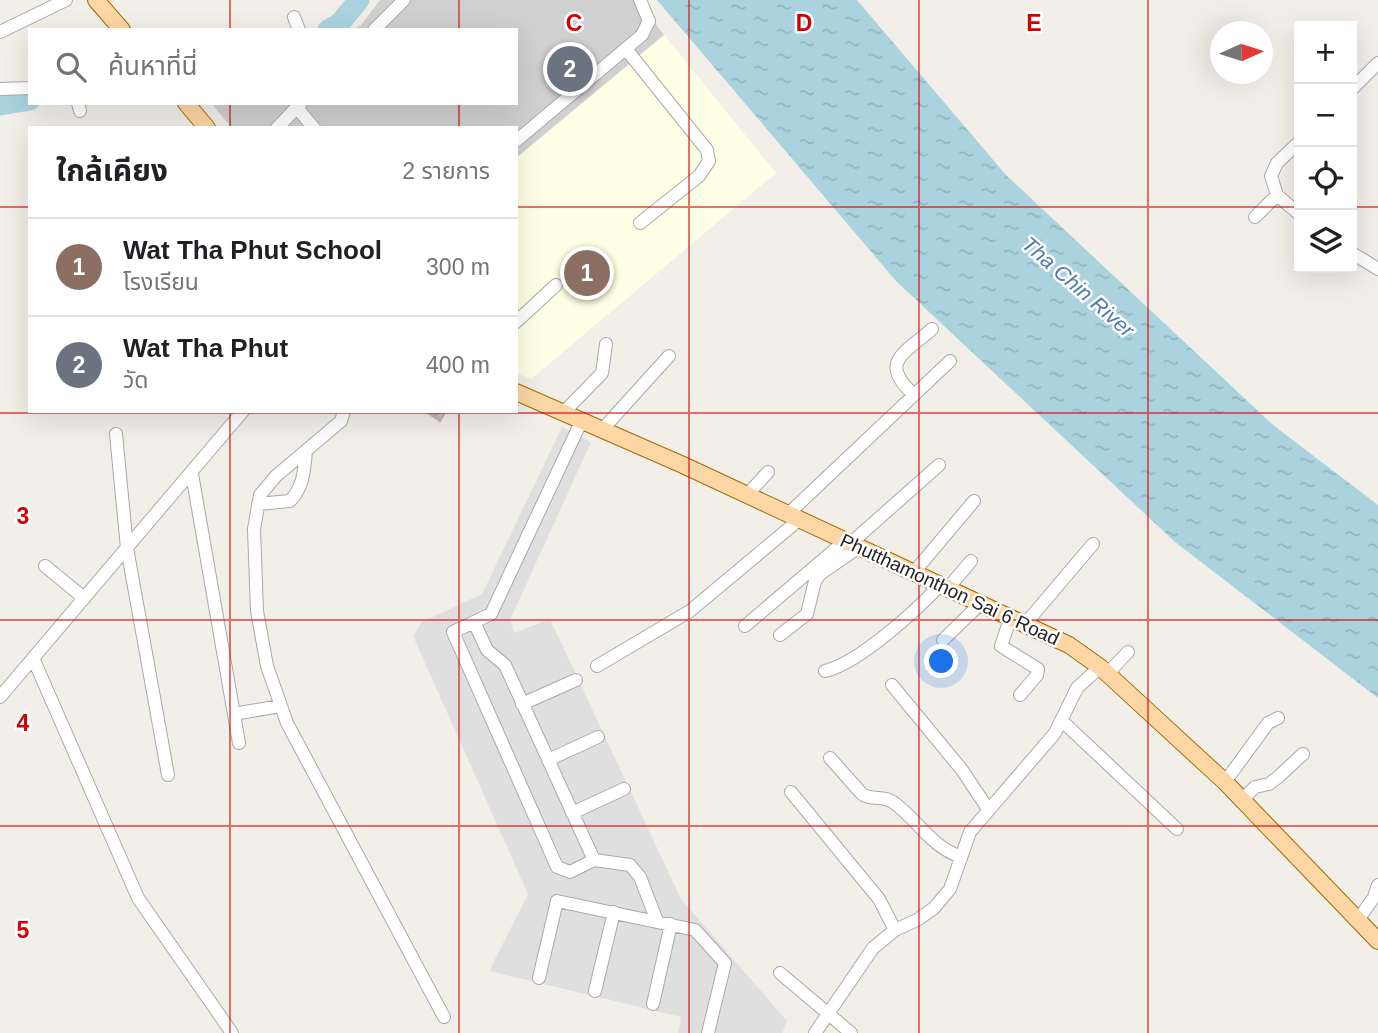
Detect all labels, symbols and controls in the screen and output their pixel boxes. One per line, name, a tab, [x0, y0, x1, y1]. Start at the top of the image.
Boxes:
text: C	[566, 10, 582, 36]
text: D	[796, 10, 812, 36]
text: E	[1026, 10, 1042, 36]
north arrow	[1210, 21, 1273, 84]
map controls	[1294, 21, 1357, 273]
button: +	[1294, 21, 1357, 84]
search box	[28, 28, 518, 105]
pin: 2	[547, 43, 593, 95]
icon: search	[52, 48, 90, 86]
text: ค้นหาที่นี่	[108, 51, 198, 81]
button: −	[1294, 84, 1357, 147]
button: locate	[1294, 147, 1357, 210]
text: ใกล้เคียง	[56, 154, 168, 187]
text: 2 รายการ	[402, 158, 490, 184]
button: layers	[1294, 210, 1357, 273]
water label: Tha Chin River	[1018, 232, 1139, 342]
text: Wat Tha Phut School	[123, 235, 382, 265]
pin: 1	[564, 247, 610, 299]
text: 1	[73, 254, 85, 280]
text: 300 m	[426, 254, 490, 280]
text: โรงเรียน	[123, 269, 199, 295]
text: Wat Tha Phut	[123, 333, 288, 363]
text: 2	[73, 352, 85, 378]
text: 400 m	[426, 352, 490, 378]
text: วัด	[123, 367, 148, 393]
text: 3	[17, 503, 29, 529]
street label: Phutthamonthon Sai 6 Road	[837, 529, 1062, 649]
your location	[924, 644, 958, 678]
text: 4	[17, 710, 30, 736]
text: 5	[17, 917, 30, 943]

